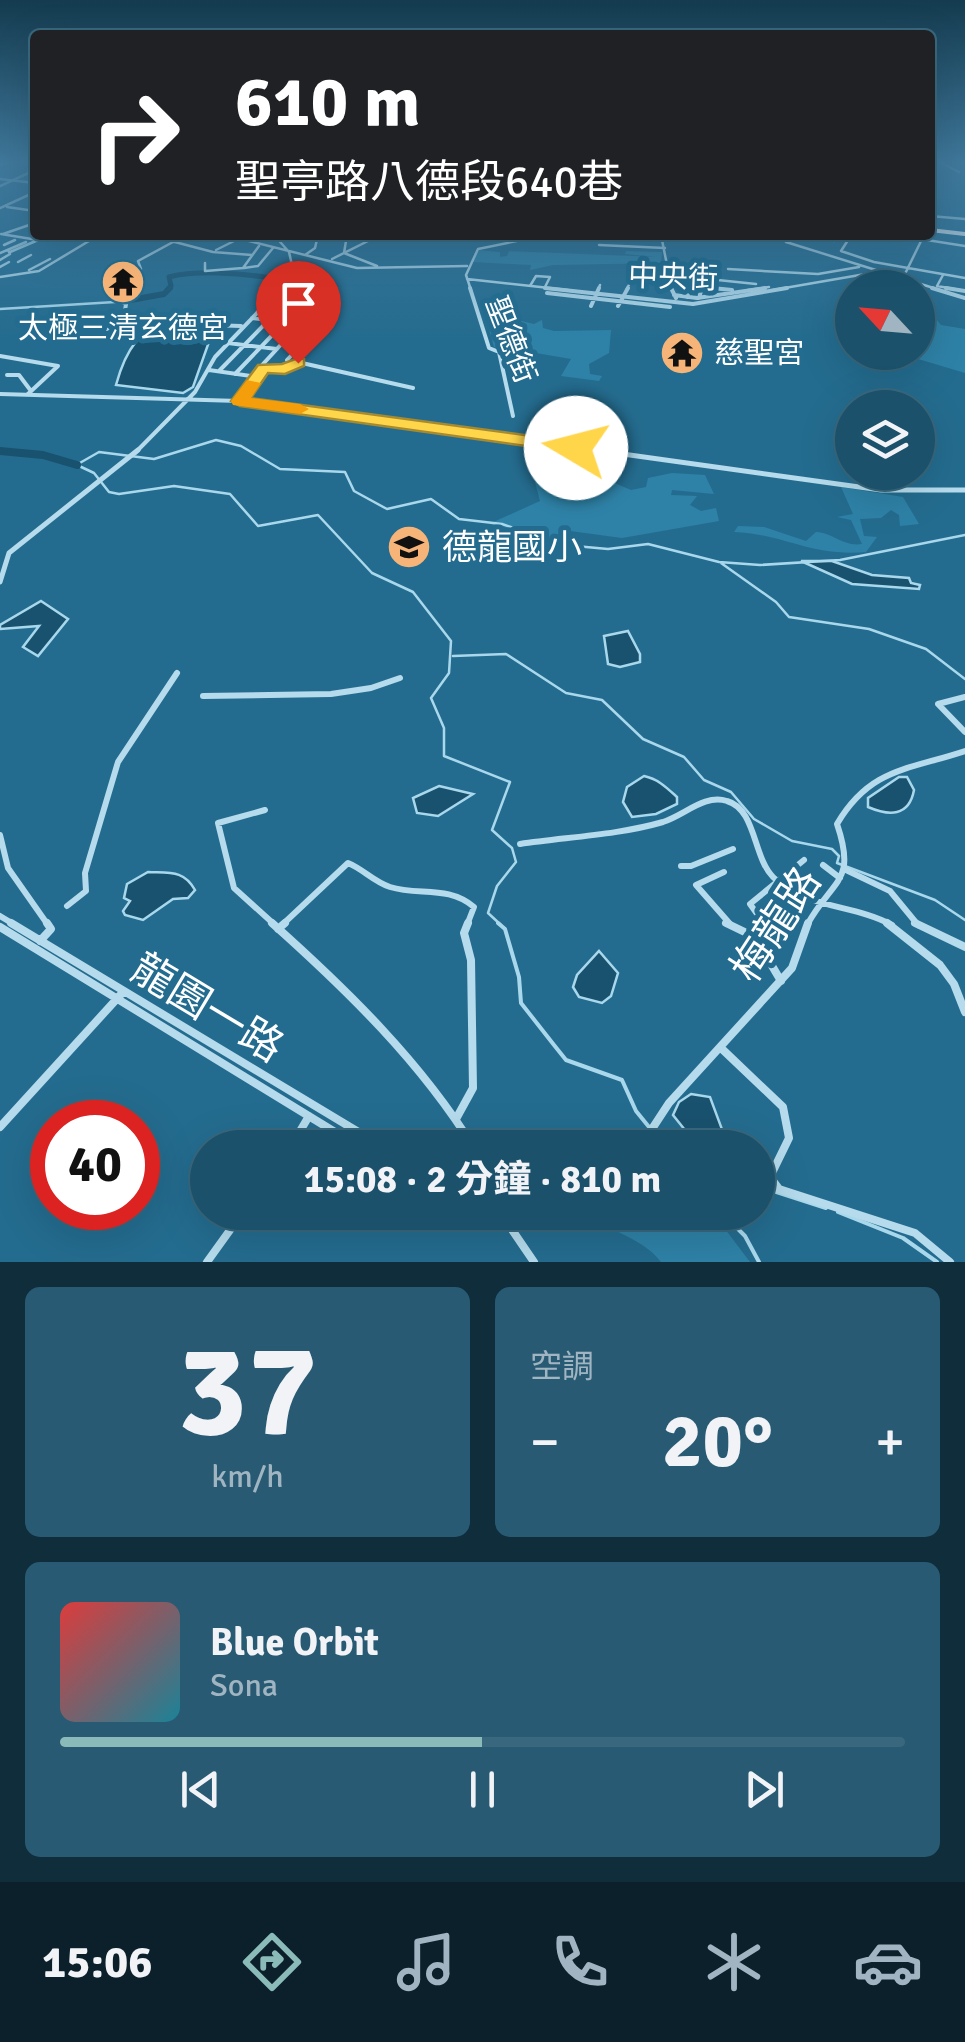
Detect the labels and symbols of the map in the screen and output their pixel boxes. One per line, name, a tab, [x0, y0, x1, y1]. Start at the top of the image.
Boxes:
street label: 中央街	[627, 257, 719, 298]
temple icon: 太極三清玄德宮	[100, 259, 146, 305]
pin	[256, 261, 341, 364]
north arrow	[835, 270, 935, 370]
street label: 聖德街	[477, 292, 544, 389]
place label: 太極三清玄德宮	[18, 310, 228, 347]
temple icon: 慈聖宮	[659, 330, 705, 376]
place label: 慈聖宮	[714, 335, 804, 372]
position arrow	[524, 396, 628, 500]
school or university icon: 德龍國小	[386, 524, 432, 570]
place label: 德龍國小	[442, 526, 582, 569]
street label: 梅龍路	[721, 858, 832, 992]
street label: 龍園一路	[122, 943, 292, 1073]
speed limit sign: 40	[30, 1100, 160, 1230]

